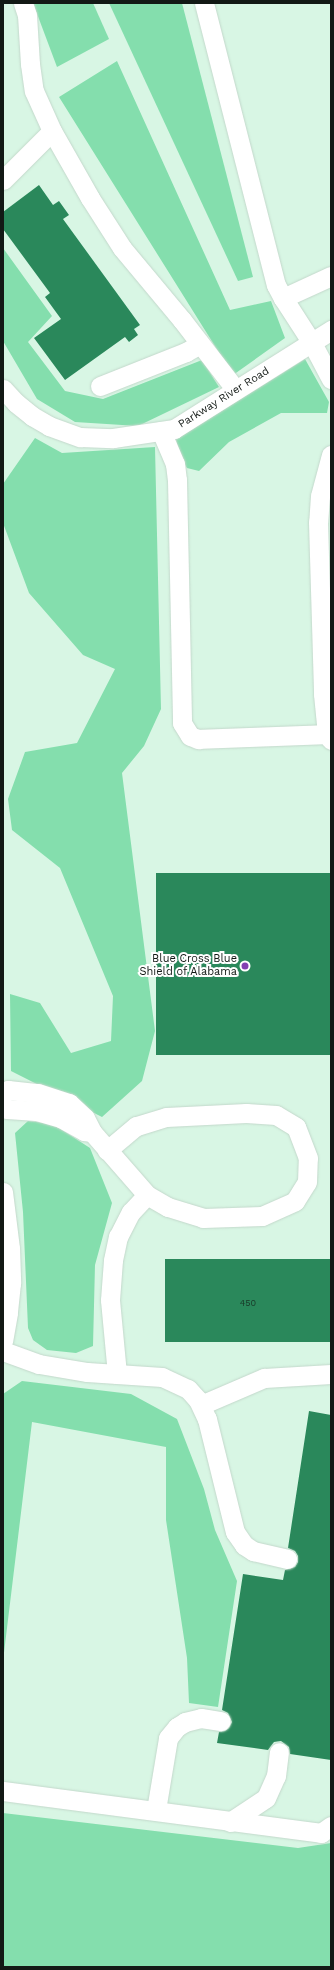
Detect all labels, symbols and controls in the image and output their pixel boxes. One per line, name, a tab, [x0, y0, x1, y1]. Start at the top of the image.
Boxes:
street label: Parkway River Road	[176, 364, 272, 432]
place label: Blue Cross Blue Shield of Alabama	[139, 953, 237, 979]
marker: Blue Cross Blue Shield of Alabama	[240, 961, 250, 971]
house number: 450	[240, 1298, 256, 1308]

